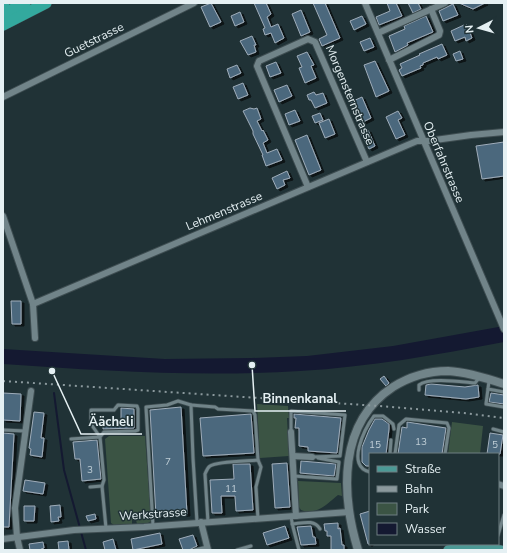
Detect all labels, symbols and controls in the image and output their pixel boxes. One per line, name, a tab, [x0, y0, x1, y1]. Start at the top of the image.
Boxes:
north arrow	[459, 8, 499, 48]
street label: Guetstrasse	[62, 19, 126, 61]
text: N	[462, 24, 477, 34]
street label: Morgensternstrasse	[322, 43, 378, 147]
street label: Oberfahrstrasse	[420, 119, 468, 205]
street label: Lehmenstrasse	[183, 188, 265, 234]
callout: Binnenkanal	[255, 386, 346, 411]
text: Binnenkanal	[263, 390, 338, 408]
callout: Äächeli	[81, 409, 142, 434]
text: Äächeli	[88, 413, 134, 431]
house number: 13	[415, 435, 427, 449]
house number: 15	[369, 438, 381, 452]
house number: 5	[492, 438, 498, 452]
legend	[369, 453, 499, 545]
house number: 7	[165, 455, 171, 469]
text: Straße	[405, 461, 441, 477]
house number: 3	[87, 463, 93, 477]
text: Bahn	[405, 481, 433, 497]
house number: 11	[225, 482, 237, 496]
text: Park	[405, 501, 430, 517]
street label: Werkstrasse	[119, 504, 187, 524]
text: Wasser	[405, 521, 447, 537]

